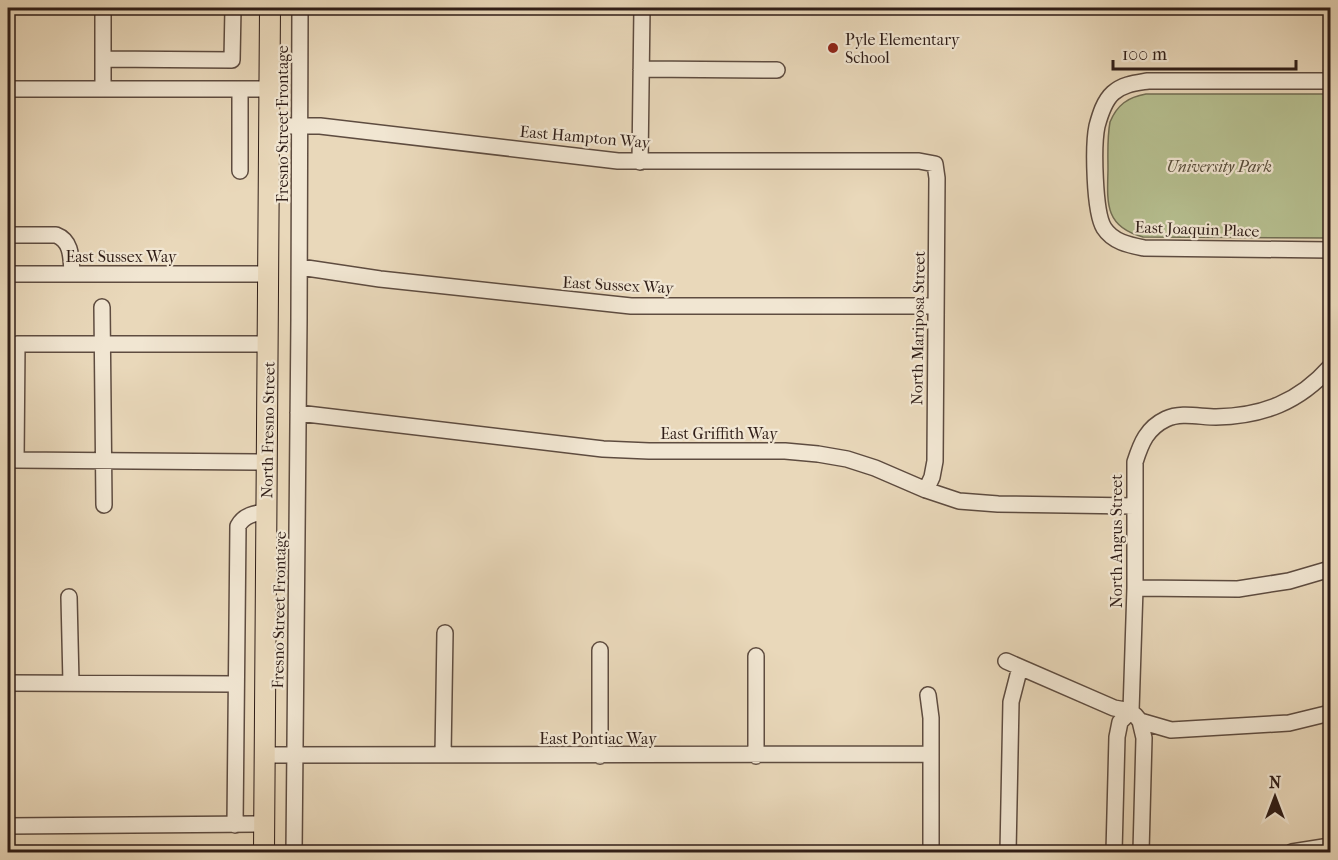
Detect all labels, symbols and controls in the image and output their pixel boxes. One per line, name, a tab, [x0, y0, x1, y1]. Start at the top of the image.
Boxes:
place label: Pyle Elementary School	[845, 30, 960, 67]
scale bar	[1113, 33, 1296, 71]
marker: Pyle Elementary School	[826, 41, 840, 55]
text: 100 m	[1122, 44, 1167, 65]
street label: Fresno Street Frontage	[273, 45, 292, 203]
street label: East Hampton Way	[519, 122, 652, 152]
park label: University Park	[1166, 157, 1272, 176]
street label: East Joaquin Place	[1134, 217, 1260, 241]
street label: East Sussex Way	[65, 247, 177, 266]
street label: North Mariposa Street	[907, 250, 929, 405]
street label: East Sussex Way	[562, 273, 674, 297]
street label: North Fresno Street	[257, 361, 279, 499]
street label: East Griffith Way	[660, 424, 778, 443]
street label: North Angus Street	[1107, 474, 1126, 608]
street label: Fresno Street Frontage	[268, 531, 290, 689]
street label: East Pontiac Way	[539, 729, 657, 748]
north arrow	[1245, 767, 1305, 827]
text: N	[1269, 773, 1282, 792]

